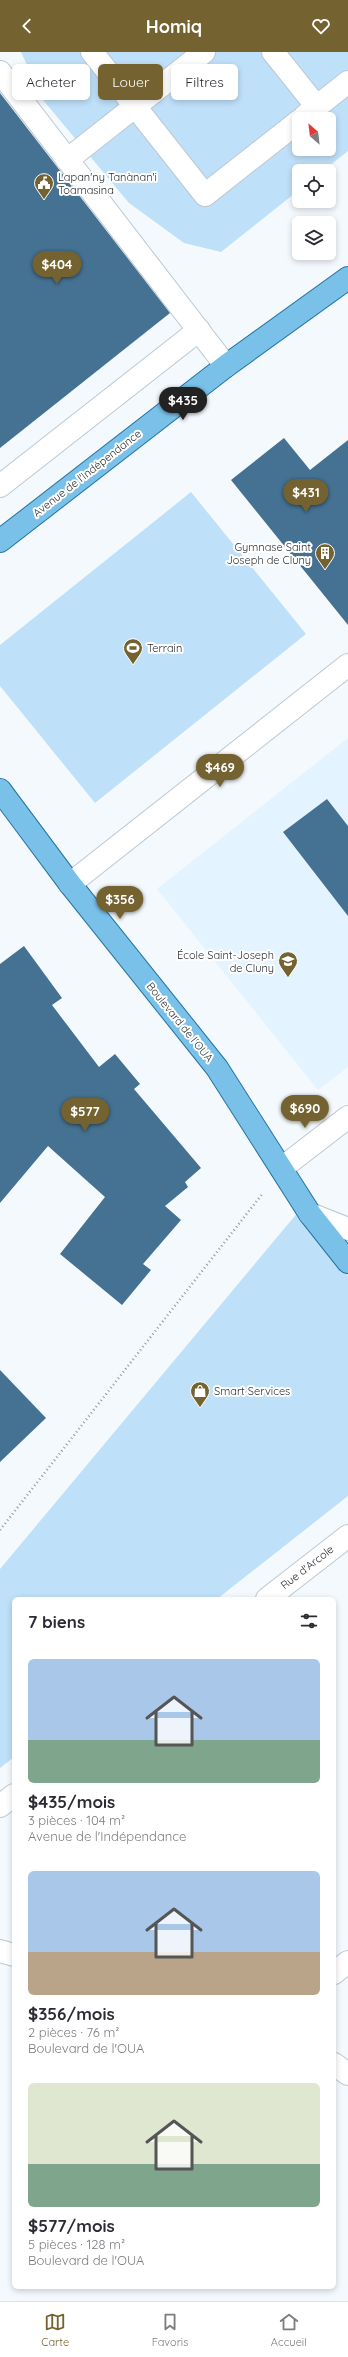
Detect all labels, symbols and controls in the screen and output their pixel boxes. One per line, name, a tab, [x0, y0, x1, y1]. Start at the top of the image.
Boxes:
icon: back	[16, 15, 38, 37]
text: Homiq	[146, 15, 202, 38]
icon: heart	[310, 15, 332, 37]
chip: Acheter	[12, 64, 90, 100]
chip: Louer	[98, 64, 163, 100]
chip: Filtres	[171, 64, 238, 100]
north arrow	[292, 112, 336, 156]
map controls	[292, 112, 336, 260]
button: locate	[292, 164, 336, 208]
place label: Lapan'ny Tanànan'i Toamasina	[58, 170, 157, 197]
public building icon: Lapan'ny Tanànan'i Toamasina	[33, 172, 55, 200]
button: layers	[292, 216, 336, 260]
pin: $404	[33, 251, 81, 285]
text: $404	[41, 256, 73, 272]
pin: $435	[159, 387, 207, 421]
text: $435	[168, 392, 198, 408]
street label: Avenue de l'Indépendance	[30, 426, 144, 520]
pin: $431	[282, 479, 330, 513]
text: $431	[292, 484, 320, 500]
place label: Gymnase Saint Joseph de Cluny	[226, 540, 311, 567]
building icon: Gymnase Saint Joseph de Cluny	[314, 542, 336, 570]
sports icon: Terrain	[122, 637, 144, 665]
place label: Terrain	[147, 641, 182, 655]
pin: $469	[196, 754, 244, 788]
text: $469	[205, 759, 235, 775]
pin: $356	[96, 886, 144, 920]
text: $356	[105, 891, 135, 907]
place label: École Saint-Joseph de Cluny	[177, 948, 274, 975]
school or university icon: École Saint-Joseph de Cluny	[277, 950, 299, 978]
street label: Boulevard de l'OUA	[144, 979, 216, 1065]
pin: $690	[281, 1095, 329, 1129]
pin: $577	[61, 1098, 109, 1132]
text: $690	[290, 1100, 320, 1116]
text: $577	[70, 1103, 100, 1119]
shop icon: Smart Services	[189, 1380, 211, 1408]
place label: Smart Services	[214, 1384, 290, 1398]
street label: Rue d'Arcole	[278, 1542, 336, 1592]
icon: filters	[298, 1610, 320, 1632]
text: 7 biens	[28, 1611, 85, 1632]
icon: home	[138, 1685, 210, 1757]
text: $435/mois	[28, 1791, 115, 1812]
text: 3 pièces · 104 m²	[28, 1812, 125, 1828]
text: Avenue de l'Indépendance	[28, 1828, 186, 1844]
icon: home	[138, 1897, 210, 1969]
text: $356/mois	[28, 2003, 115, 2024]
text: 2 pièces · 76 m²	[28, 2024, 119, 2040]
text: Boulevard de l'OUA	[28, 2040, 145, 2056]
icon: home	[138, 2109, 210, 2181]
text: $577/mois	[28, 2215, 115, 2236]
text: 5 pièces · 128 m²	[28, 2236, 125, 2252]
text: Boulevard de l'OUA	[28, 2252, 145, 2268]
tab: Carte	[41, 2311, 69, 2349]
tab: Favoris	[152, 2311, 188, 2349]
tab: Accueil	[271, 2311, 307, 2349]

